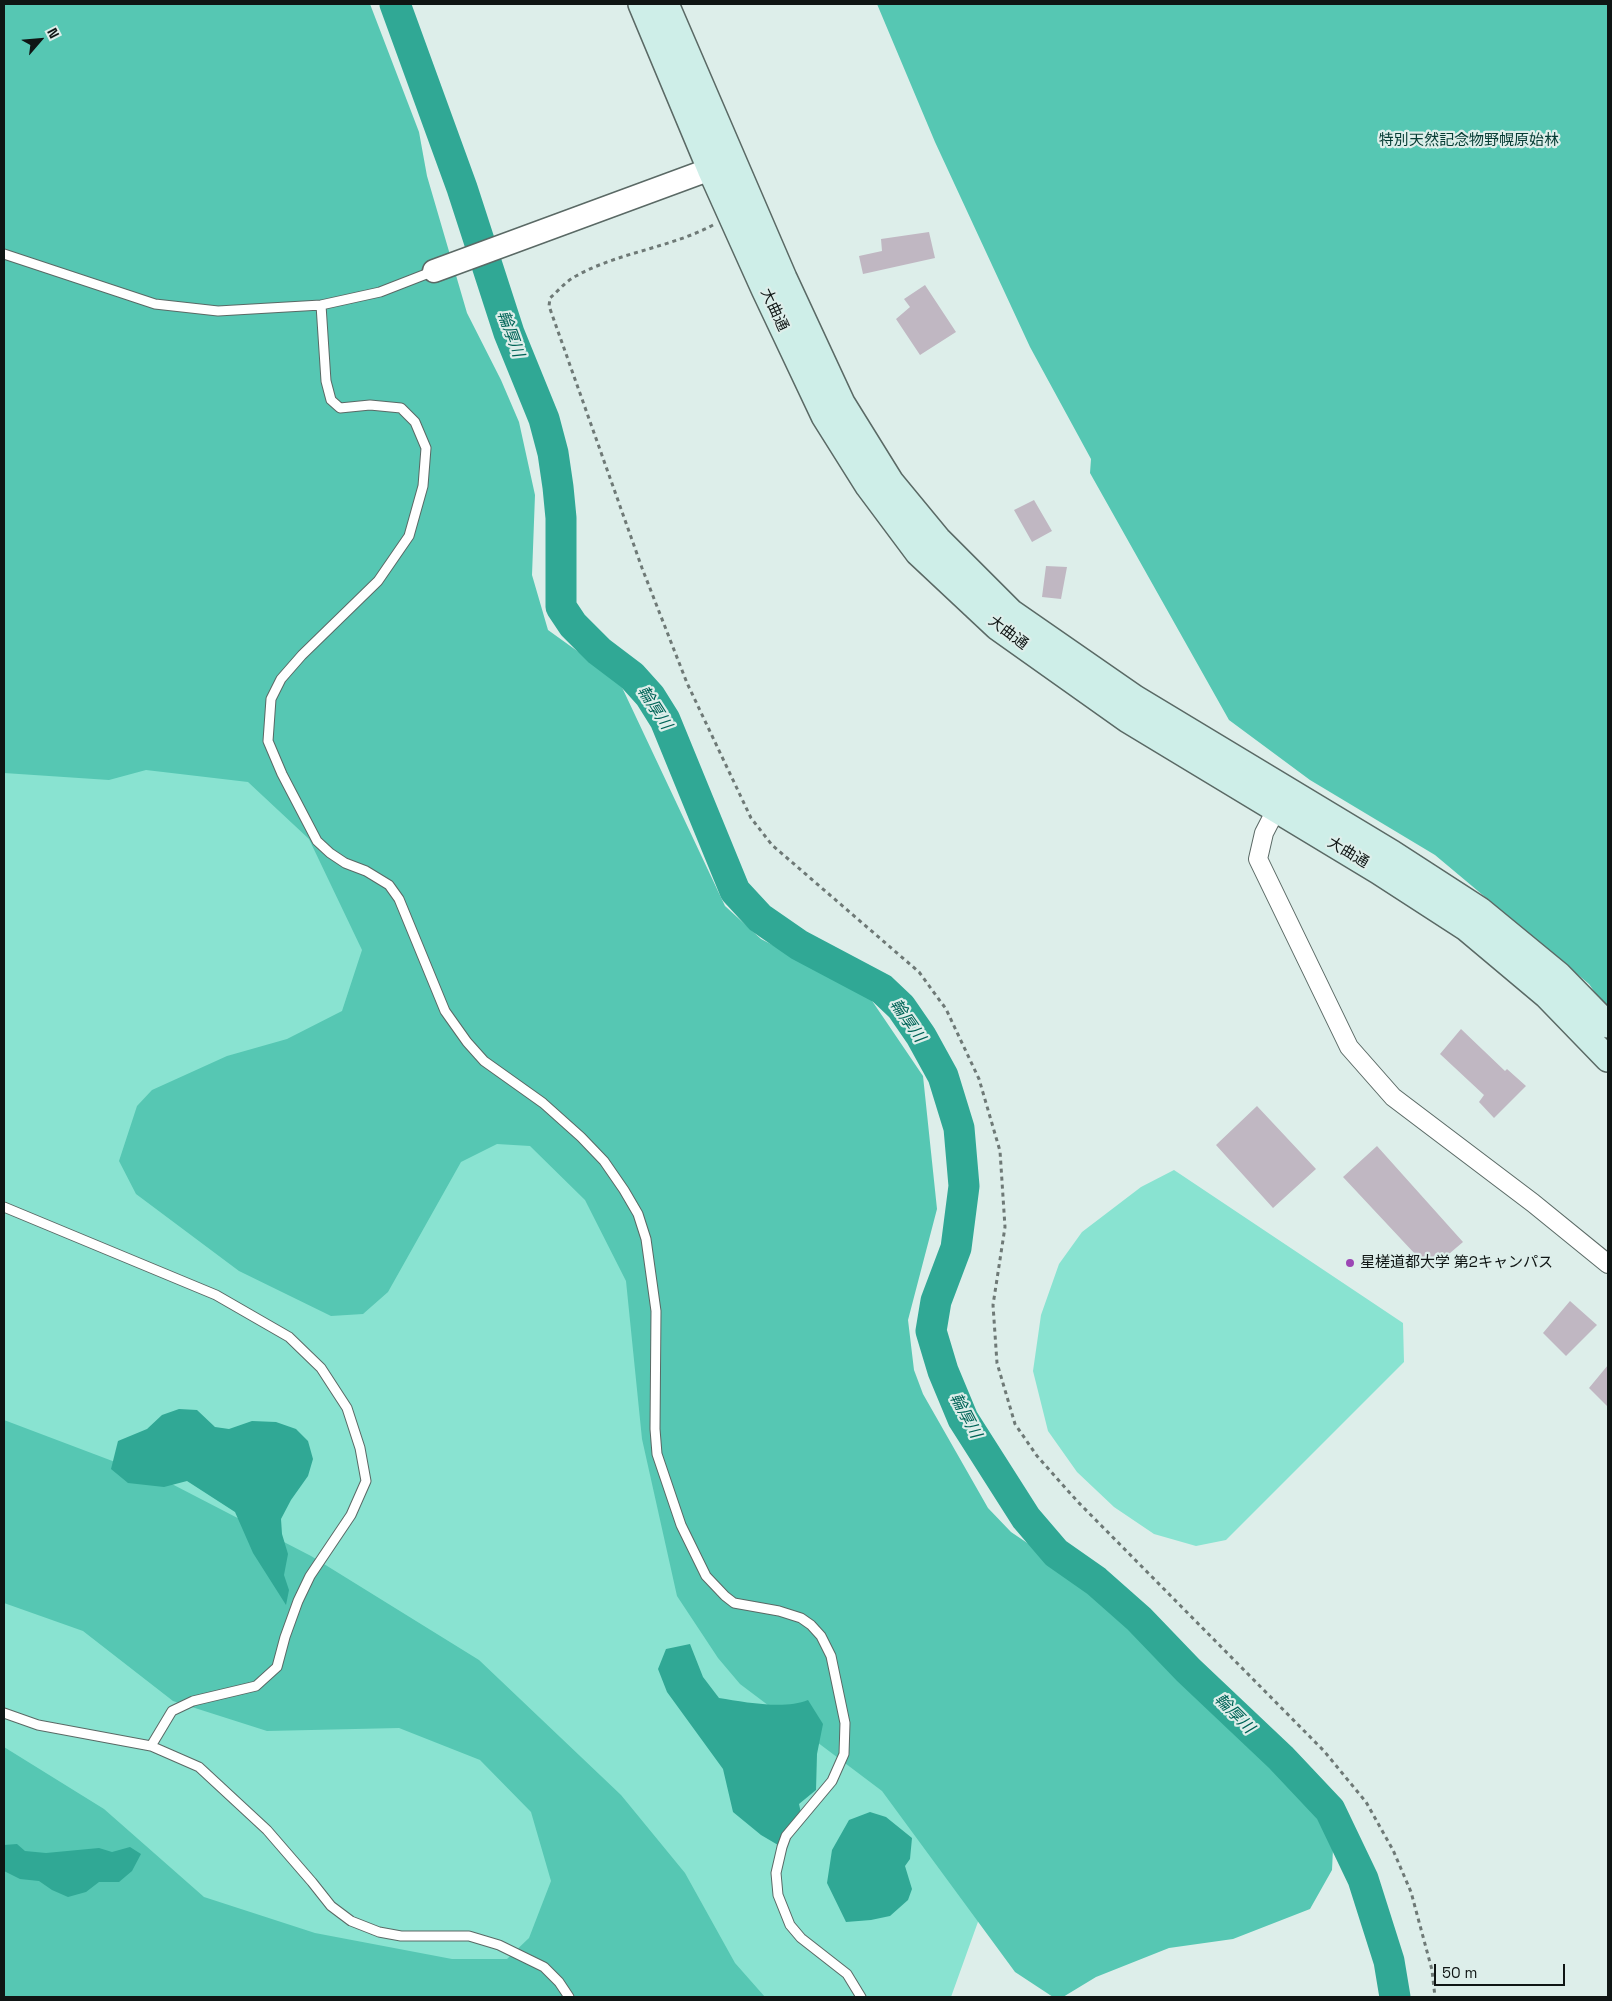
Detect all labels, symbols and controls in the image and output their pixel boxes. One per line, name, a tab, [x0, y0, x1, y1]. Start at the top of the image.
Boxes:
north arrow	[15, 15, 65, 65]
text: N	[43, 25, 64, 41]
park label: 特別天然記念物野幌原始林	[1379, 132, 1559, 150]
street label: 大曲通	[756, 286, 792, 334]
water label: 輪厚川	[493, 308, 527, 360]
street label: 大曲通	[985, 612, 1031, 654]
water label: 輪厚川	[633, 683, 675, 733]
street label: 大曲通	[1324, 834, 1372, 872]
water label: 輪厚川	[885, 996, 929, 1046]
place label: 星槎道都大学 第2キャンパス	[1360, 1254, 1553, 1272]
marker: 星槎道都大学 第2キャンパス	[1344, 1257, 1356, 1269]
water label: 輪厚川	[945, 1390, 985, 1442]
water label: 輪厚川	[1210, 1690, 1258, 1738]
scale bar	[1437, 1954, 1568, 1986]
text: 50 m	[1442, 1963, 1477, 1982]

